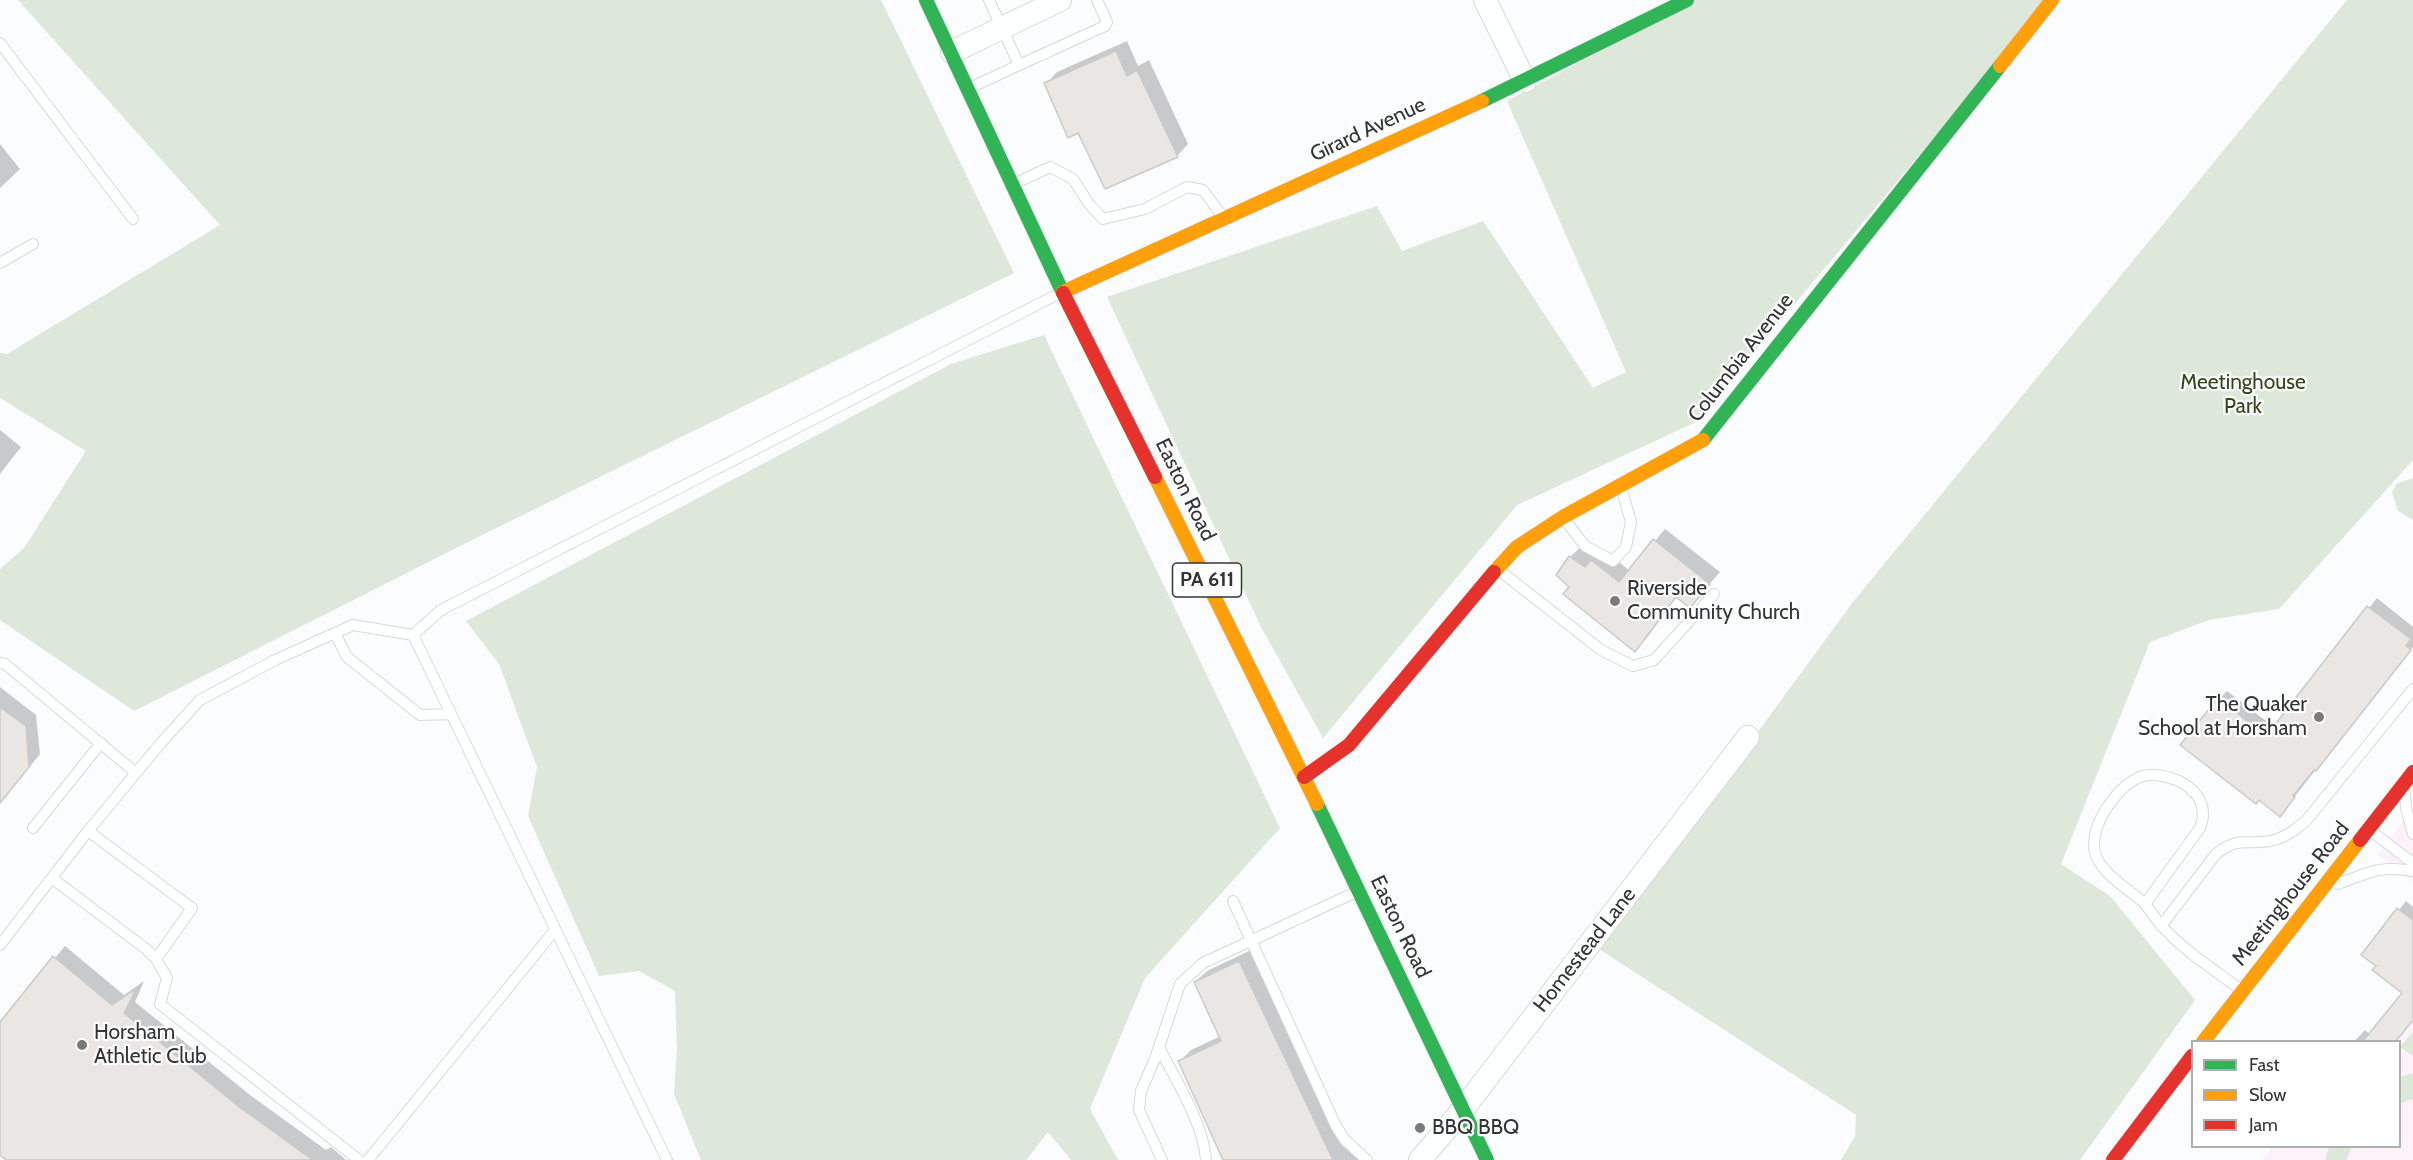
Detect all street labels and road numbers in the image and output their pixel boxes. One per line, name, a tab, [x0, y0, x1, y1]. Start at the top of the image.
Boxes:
street label: Girard Avenue	[1306, 92, 1430, 168]
street label: Columbia Avenue	[1683, 289, 1799, 427]
street label: Easton Road	[1149, 435, 1221, 545]
road number: PA 611	[1172, 563, 1242, 597]
street label: Meetinghouse Road	[2227, 817, 2355, 971]
street label: Easton Road	[1364, 872, 1436, 982]
street label: Homestead Lane	[1529, 883, 1641, 1017]

